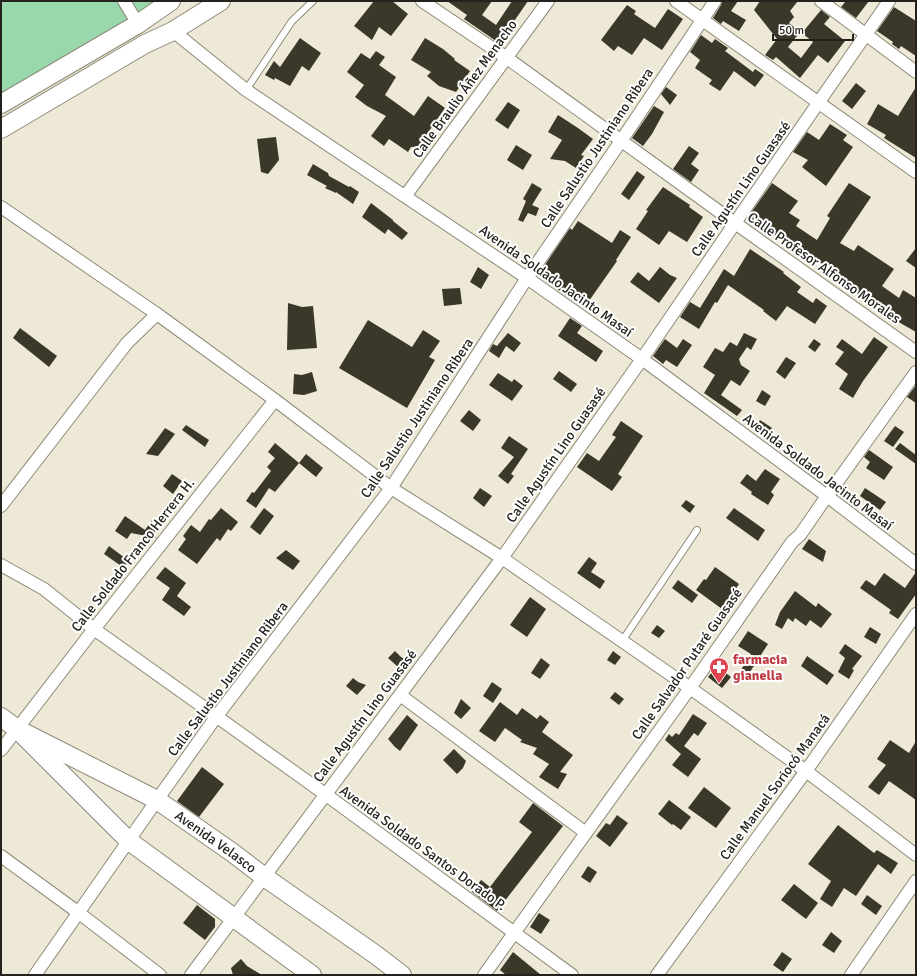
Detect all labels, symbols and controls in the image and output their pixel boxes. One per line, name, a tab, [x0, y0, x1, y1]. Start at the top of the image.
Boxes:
scale bar	[773, 16, 853, 42]
street label: Calle Braulio Áñez Menacho	[409, 17, 521, 161]
text: 50 m	[779, 23, 804, 38]
street label: Calle Salustio Justiniano Ribera	[537, 65, 657, 231]
street label: Calle Agustín Lino Guasasé	[688, 118, 794, 260]
street label: Calle Profesor Alfonso Morales	[744, 209, 904, 327]
street label: Avenida Soldado Jacinto Masaí	[476, 221, 636, 341]
street label: Calle Salustio Justiniano Ribera	[357, 335, 477, 501]
street label: Calle Agustín Lino Guasasé	[503, 384, 609, 526]
street label: Avenida Soldado Jacinto Masaí	[740, 410, 897, 534]
street label: Calle Soldado Franco Herrera H.	[68, 475, 198, 635]
street label: Calle Salvador Putaré Guasasé	[628, 585, 746, 743]
street label: Calle Salustio Justiniano Ribera	[164, 598, 292, 760]
street label: Calle Agustín Lino Guasasé	[310, 646, 420, 786]
place label: farmacia gianella	[732, 651, 787, 684]
pharmacy icon: farmacia gianella	[708, 656, 730, 684]
street label: Calle Manuel Soriocó Manacá	[716, 711, 834, 863]
street label: Avenida Soldado Santos Dorado P.	[336, 782, 510, 914]
street label: Avenida Velasco	[172, 807, 260, 876]

